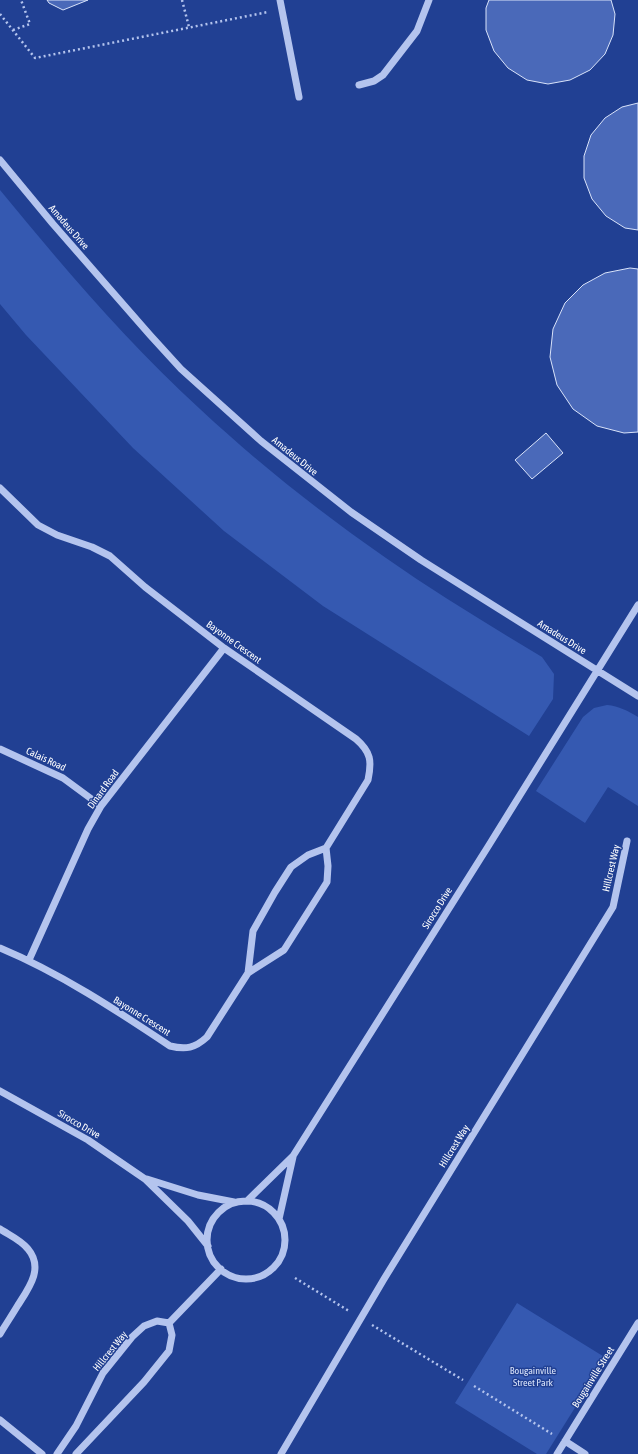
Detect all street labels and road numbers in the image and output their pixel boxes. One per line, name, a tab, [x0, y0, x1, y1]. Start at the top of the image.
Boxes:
street label: Amadeus Drive	[47, 203, 92, 252]
street label: Amadeus Drive	[270, 434, 320, 478]
street label: Bayonne Crescent	[204, 618, 264, 666]
street label: Amadeus Drive	[536, 618, 589, 657]
street label: Calais Road	[24, 745, 68, 773]
street label: Dinard Road	[85, 767, 121, 811]
street label: Hillcrest Way	[600, 843, 622, 893]
street label: Sirocco Drive	[420, 885, 454, 931]
street label: Bayonne Crescent	[111, 994, 173, 1038]
street label: Sirocco Drive	[56, 1107, 103, 1141]
street label: Hillcrest Way	[437, 1123, 471, 1169]
street label: Hillcrest Way	[91, 1329, 129, 1373]
street label: Bougainville Street	[570, 1344, 616, 1409]

